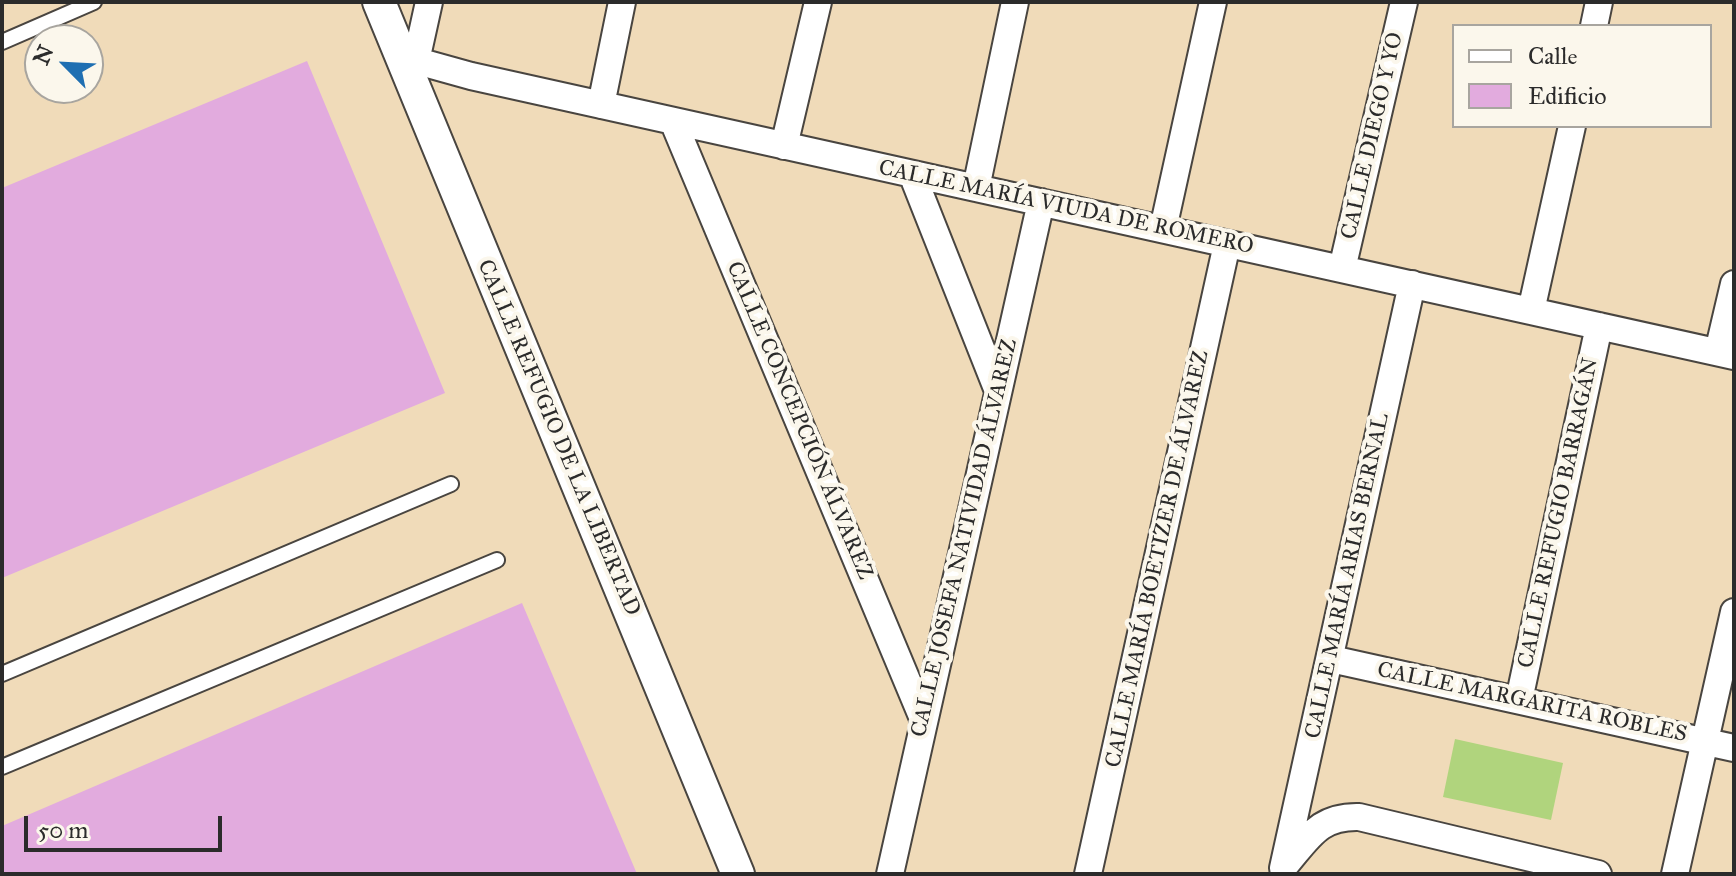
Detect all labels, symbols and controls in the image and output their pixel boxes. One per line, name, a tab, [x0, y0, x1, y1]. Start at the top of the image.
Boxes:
north arrow	[24, 24, 104, 104]
legend	[1452, 24, 1712, 128]
street label: CALLE DIEGO Y YO	[1336, 30, 1410, 242]
text: N	[27, 41, 60, 69]
text: Calle	[1528, 41, 1577, 71]
text: Edificio	[1528, 81, 1607, 111]
street label: CALLE MARÍA VIUDA DE ROMERO	[876, 155, 1256, 261]
street label: CALLE REFUGIO DE LA LIBERTAD	[471, 256, 645, 620]
street label: CALLE CONCEPCIÓN ÁLVAREZ	[720, 258, 878, 584]
street label: CALLE JOSEFA NATIVIDAD ÁLVAREZ	[906, 336, 1024, 740]
street label: CALLE MARÍA BOETIZER DE ÁLVAREZ	[1101, 348, 1215, 770]
street label: CALLE REFUGIO BARRAGÁN	[1513, 356, 1605, 670]
street label: CALLE MARÍA ARIAS BERNAL	[1301, 411, 1395, 741]
street label: CALLE MARGARITA ROBLES	[1375, 657, 1689, 749]
scale bar	[28, 800, 226, 850]
text: 50 m	[38, 815, 88, 845]

